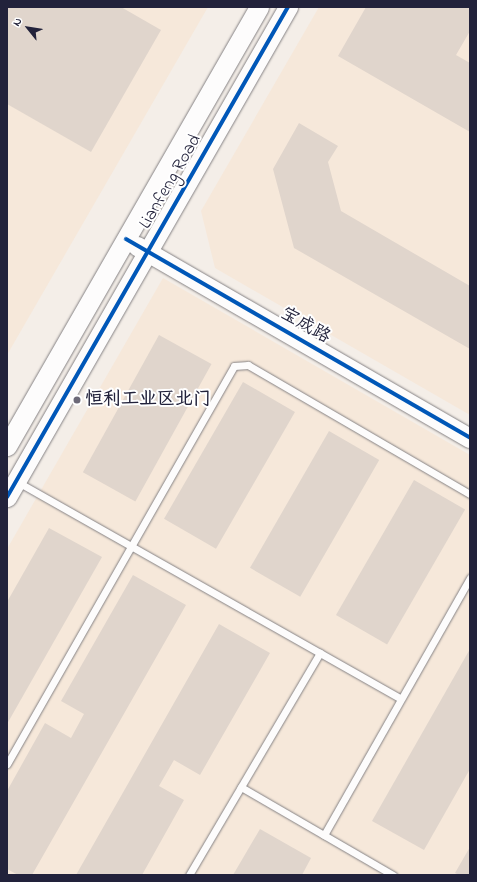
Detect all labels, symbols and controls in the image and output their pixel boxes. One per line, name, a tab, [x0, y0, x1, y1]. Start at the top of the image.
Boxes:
north arrow	[8, 8, 48, 48]
text: N	[9, 15, 26, 29]
street label: Lianfeng Road	[135, 131, 207, 233]
street label: 宝成路	[276, 303, 334, 349]
place label: 恒利工业区北门	[85, 389, 211, 411]
marker: 恒利工业区北门	[72, 395, 82, 405]

